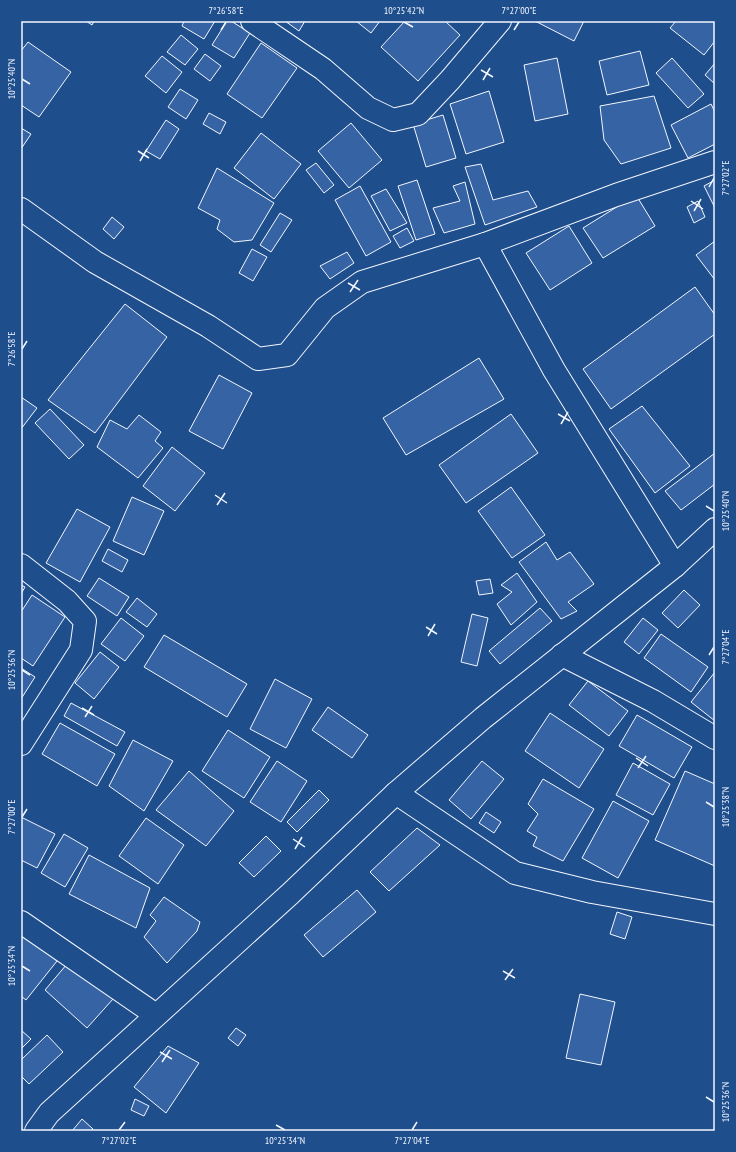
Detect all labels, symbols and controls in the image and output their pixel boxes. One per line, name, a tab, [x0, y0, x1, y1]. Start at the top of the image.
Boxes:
text: 7°26'58"E	[209, 4, 243, 17]
text: 10°25'42"N	[384, 4, 424, 17]
text: 7°27'00"E	[502, 4, 536, 17]
text: 10°25'40"N	[5, 59, 18, 99]
text: 7°27'02"E	[719, 161, 732, 195]
text: 7°26'58"E	[5, 332, 18, 366]
text: 10°25'40"N	[719, 491, 732, 531]
text: 7°27'04"E	[719, 630, 732, 664]
text: 10°25'36"N	[5, 650, 18, 690]
text: 10°25'38"N	[719, 787, 732, 827]
text: 7°27'00"E	[5, 800, 18, 834]
text: 10°25'34"N	[5, 946, 18, 986]
text: 10°25'36"N	[719, 1082, 732, 1122]
text: 7°27'02"E	[102, 1134, 136, 1147]
text: 10°25'34"N	[265, 1134, 305, 1147]
text: 7°27'04"E	[395, 1134, 429, 1147]

